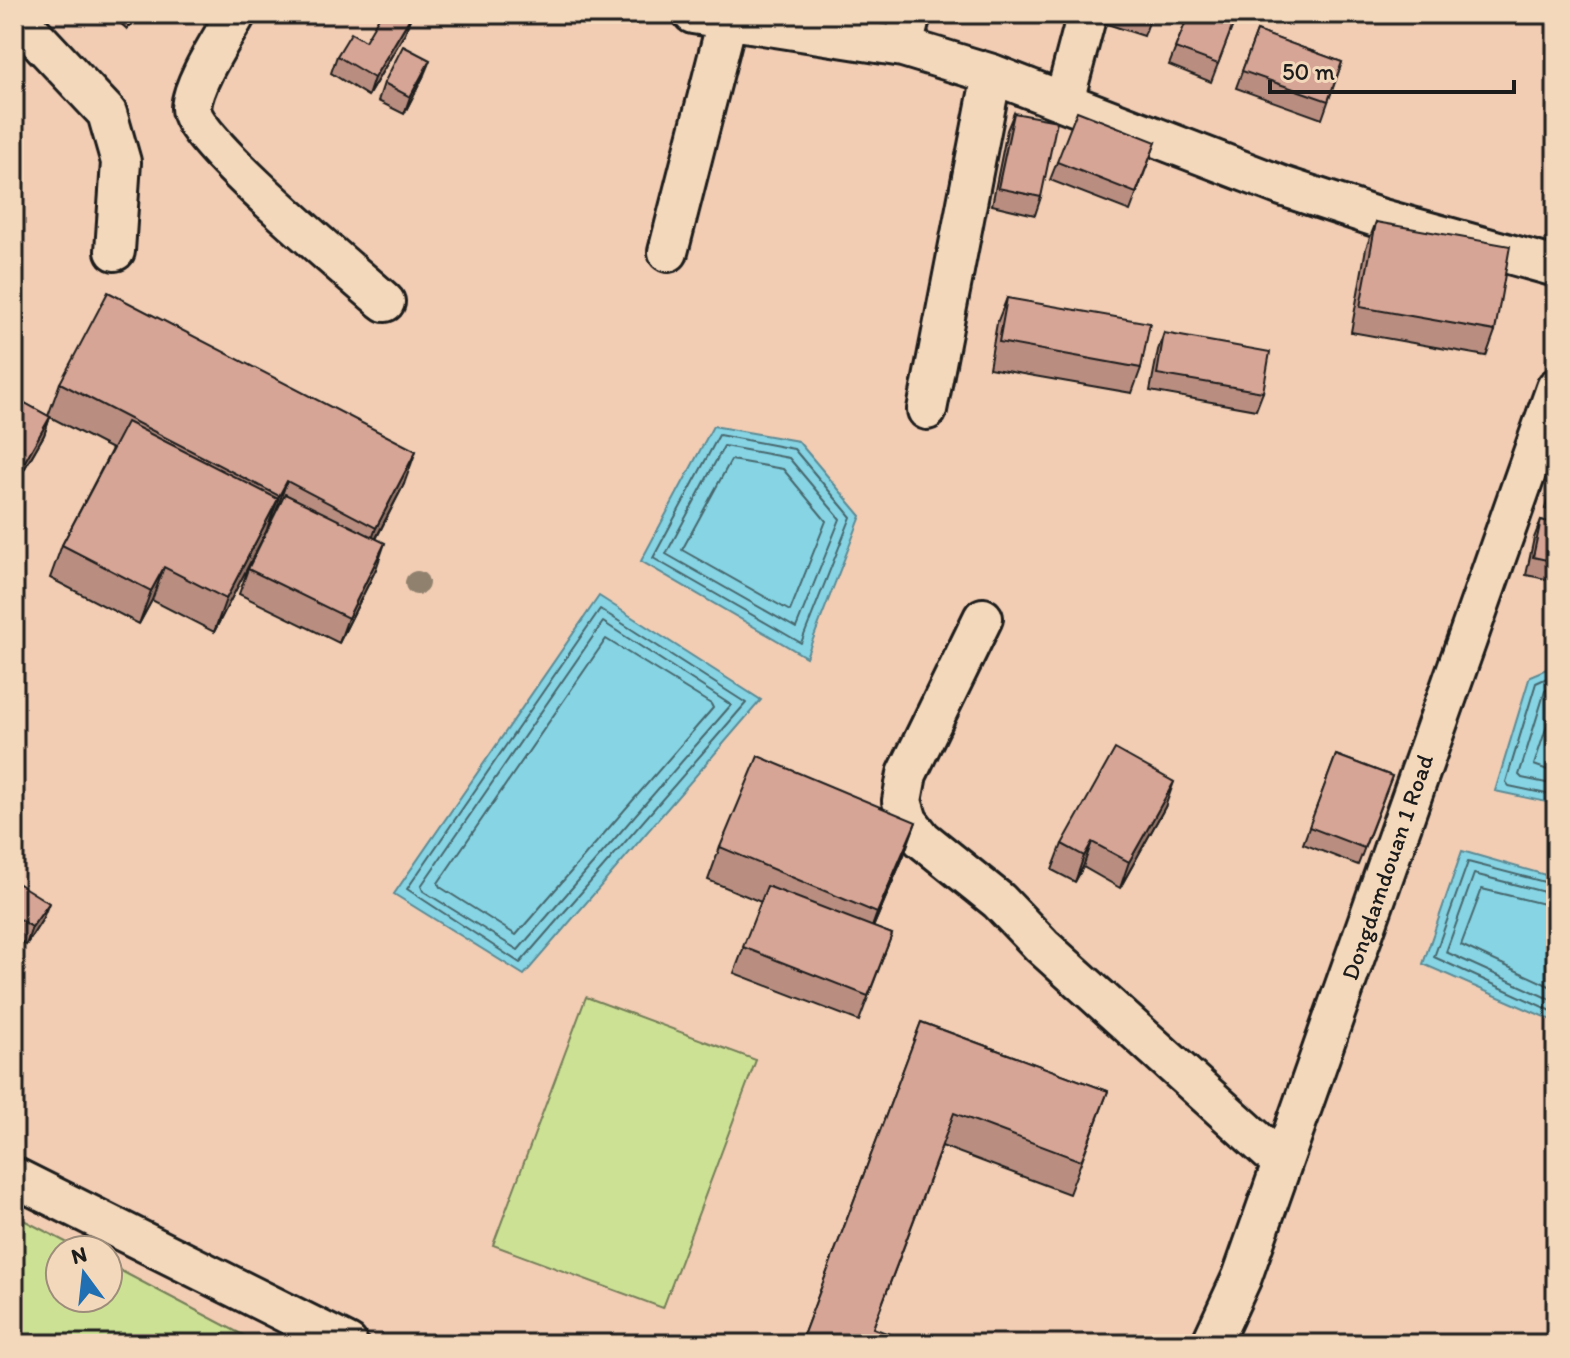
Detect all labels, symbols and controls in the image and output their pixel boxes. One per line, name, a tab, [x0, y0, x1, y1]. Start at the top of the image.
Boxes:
scale bar	[1270, 44, 1514, 94]
text: 50 m	[1282, 57, 1335, 86]
street label: Dongdamdouan 1 Road	[1335, 750, 1439, 984]
north arrow	[44, 1234, 124, 1314]
text: N	[68, 1240, 90, 1270]

